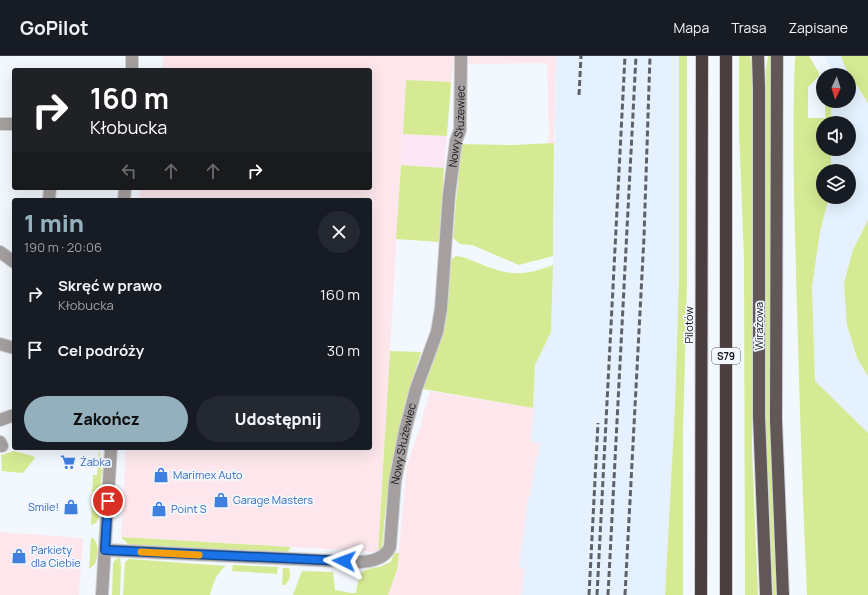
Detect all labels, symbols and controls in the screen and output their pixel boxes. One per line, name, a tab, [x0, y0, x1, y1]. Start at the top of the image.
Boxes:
text: GoPilot	[20, 15, 88, 41]
text: Mapa	[674, 18, 709, 37]
text: Trasa	[731, 18, 766, 37]
text: Zapisane	[788, 18, 848, 37]
north arrow	[816, 68, 856, 108]
map controls	[816, 68, 856, 204]
text: 160 m	[90, 79, 169, 117]
icon: right	[24, 84, 76, 136]
street label: Nowy Służewiec	[445, 85, 468, 168]
text: Kłobucka	[90, 115, 167, 139]
button: sound	[816, 116, 856, 156]
icon: left	[118, 160, 140, 182]
icon: ahead	[160, 160, 182, 182]
icon: ahead	[202, 160, 224, 182]
icon: right	[244, 160, 266, 182]
button: layers	[816, 164, 856, 204]
text: 1 min	[24, 206, 84, 239]
button: close	[318, 211, 360, 253]
text: 190 m · 20:06	[24, 238, 102, 256]
text: Skręć w prawo	[58, 275, 162, 296]
icon: right	[24, 283, 46, 305]
text: 160 m	[320, 284, 360, 305]
text: Kłobucka	[58, 296, 114, 314]
street label: Wirażowa	[751, 302, 766, 350]
street label: Pilotów	[681, 306, 696, 344]
icon: arrive	[24, 339, 46, 361]
text: Cel podróży	[58, 340, 144, 361]
text: 30 m	[327, 340, 360, 361]
road number: S79	[712, 348, 740, 364]
button: Zakończ	[24, 396, 188, 442]
button: Udostępnij	[196, 396, 360, 442]
street label: Nowy Służewiec	[387, 401, 419, 486]
supermarket icon: Żabka	[59, 453, 77, 471]
place label: Żabka	[80, 454, 111, 469]
shop icon: Marimex Auto	[152, 466, 170, 484]
place label: Marimex Auto	[173, 467, 243, 482]
pin	[91, 484, 125, 518]
icon: arrive	[97, 490, 119, 512]
shop icon: Garage Masters	[212, 491, 230, 509]
place label: Garage Masters	[233, 492, 313, 507]
shop icon: Smile!	[62, 498, 80, 516]
place label: Smile!	[28, 499, 59, 514]
shop icon: Point S	[150, 500, 168, 518]
place label: Point S	[171, 501, 207, 516]
position arrow	[323, 540, 365, 582]
place label: Parkiety dla Ciebie	[31, 542, 81, 570]
shop icon: Parkiety dla Ciebie	[10, 547, 28, 565]

